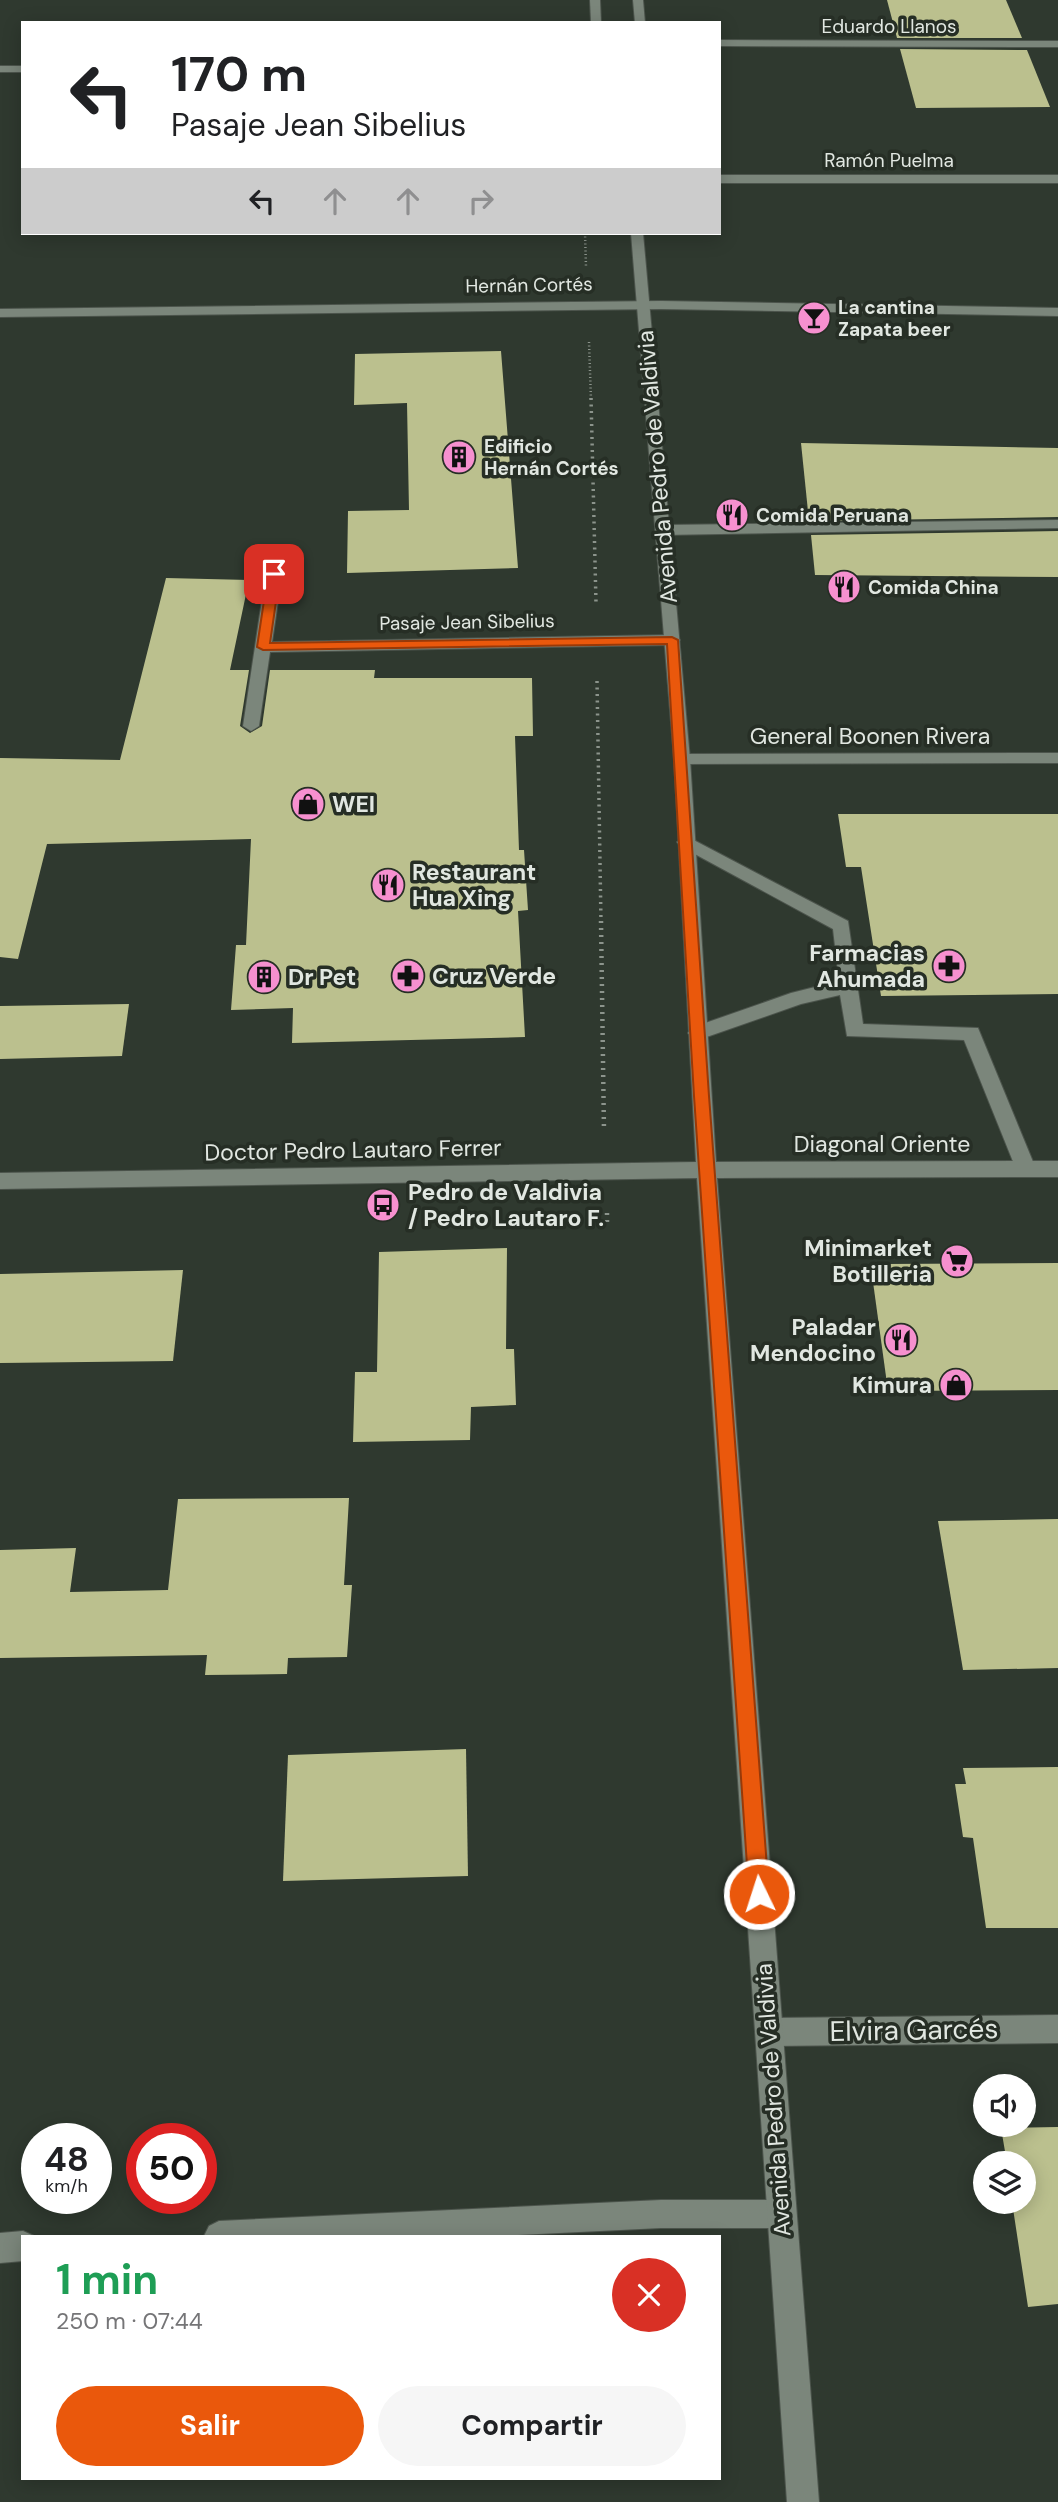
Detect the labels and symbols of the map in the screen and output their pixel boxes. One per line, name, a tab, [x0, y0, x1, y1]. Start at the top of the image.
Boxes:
street label: Eduardo Llanos	[821, 14, 957, 39]
street label: Ramón Puelma	[824, 148, 954, 173]
street label: Hernán Cortés	[465, 271, 593, 299]
place label: La cantina Zapata beer	[838, 295, 951, 342]
bar icon: La cantina Zapata beer	[795, 299, 833, 337]
street label: Avenida Pedro de Valdivia	[630, 329, 684, 605]
place label: Edificio Hernán Cortés	[484, 434, 619, 481]
building icon: Edificio Hernán Cortés	[440, 438, 478, 476]
restaurant icon: Comida Peruana	[713, 496, 751, 534]
place label: Comida Peruana	[756, 503, 909, 528]
pin	[244, 544, 304, 604]
restaurant icon: Comida China	[825, 568, 863, 606]
place label: Comida China	[868, 575, 999, 600]
street label: Pasaje Jean Sibelius	[379, 608, 555, 636]
street label: General Boonen Rivera	[750, 721, 990, 751]
shop icon: WEI	[289, 785, 327, 823]
place label: WEI	[332, 789, 375, 819]
place label: Restaurant Hua Xing	[412, 857, 536, 913]
restaurant icon: Restaurant Hua Xing	[369, 866, 407, 904]
place label: Farmacias Ahumada	[809, 938, 925, 994]
pharmacy icon: Farmacias Ahumada	[930, 947, 968, 985]
pharmacy icon: Cruz Verde	[389, 957, 427, 995]
building icon: Dr Pet	[245, 958, 283, 996]
place label: Cruz Verde	[432, 961, 556, 991]
place label: Dr Pet	[288, 962, 356, 992]
street label: Diagonal Oriente	[794, 1129, 970, 1159]
street label: Doctor Pedro Lautaro Ferrer	[204, 1132, 502, 1168]
place label: Pedro de Valdivia / Pedro Lautaro F.	[408, 1177, 604, 1233]
bus stop icon: Pedro de Valdivia / Pedro Lautaro F.	[364, 1186, 402, 1224]
place label: Minimarket Botilleria	[804, 1233, 932, 1289]
supermarket icon: Minimarket Botilleria	[938, 1242, 976, 1280]
place label: Paladar Mendocino	[750, 1312, 876, 1368]
restaurant icon: Paladar Mendocino	[882, 1321, 920, 1359]
shop icon: Kimura	[937, 1366, 975, 1404]
place label: Kimura	[852, 1370, 932, 1400]
position arrow	[722, 1857, 796, 1931]
street label: Avenida Pedro de Valdivia	[748, 1962, 798, 2238]
street label: Elvira Garcés	[829, 2010, 999, 2050]
speed limit sign: 50	[126, 2123, 217, 2214]

